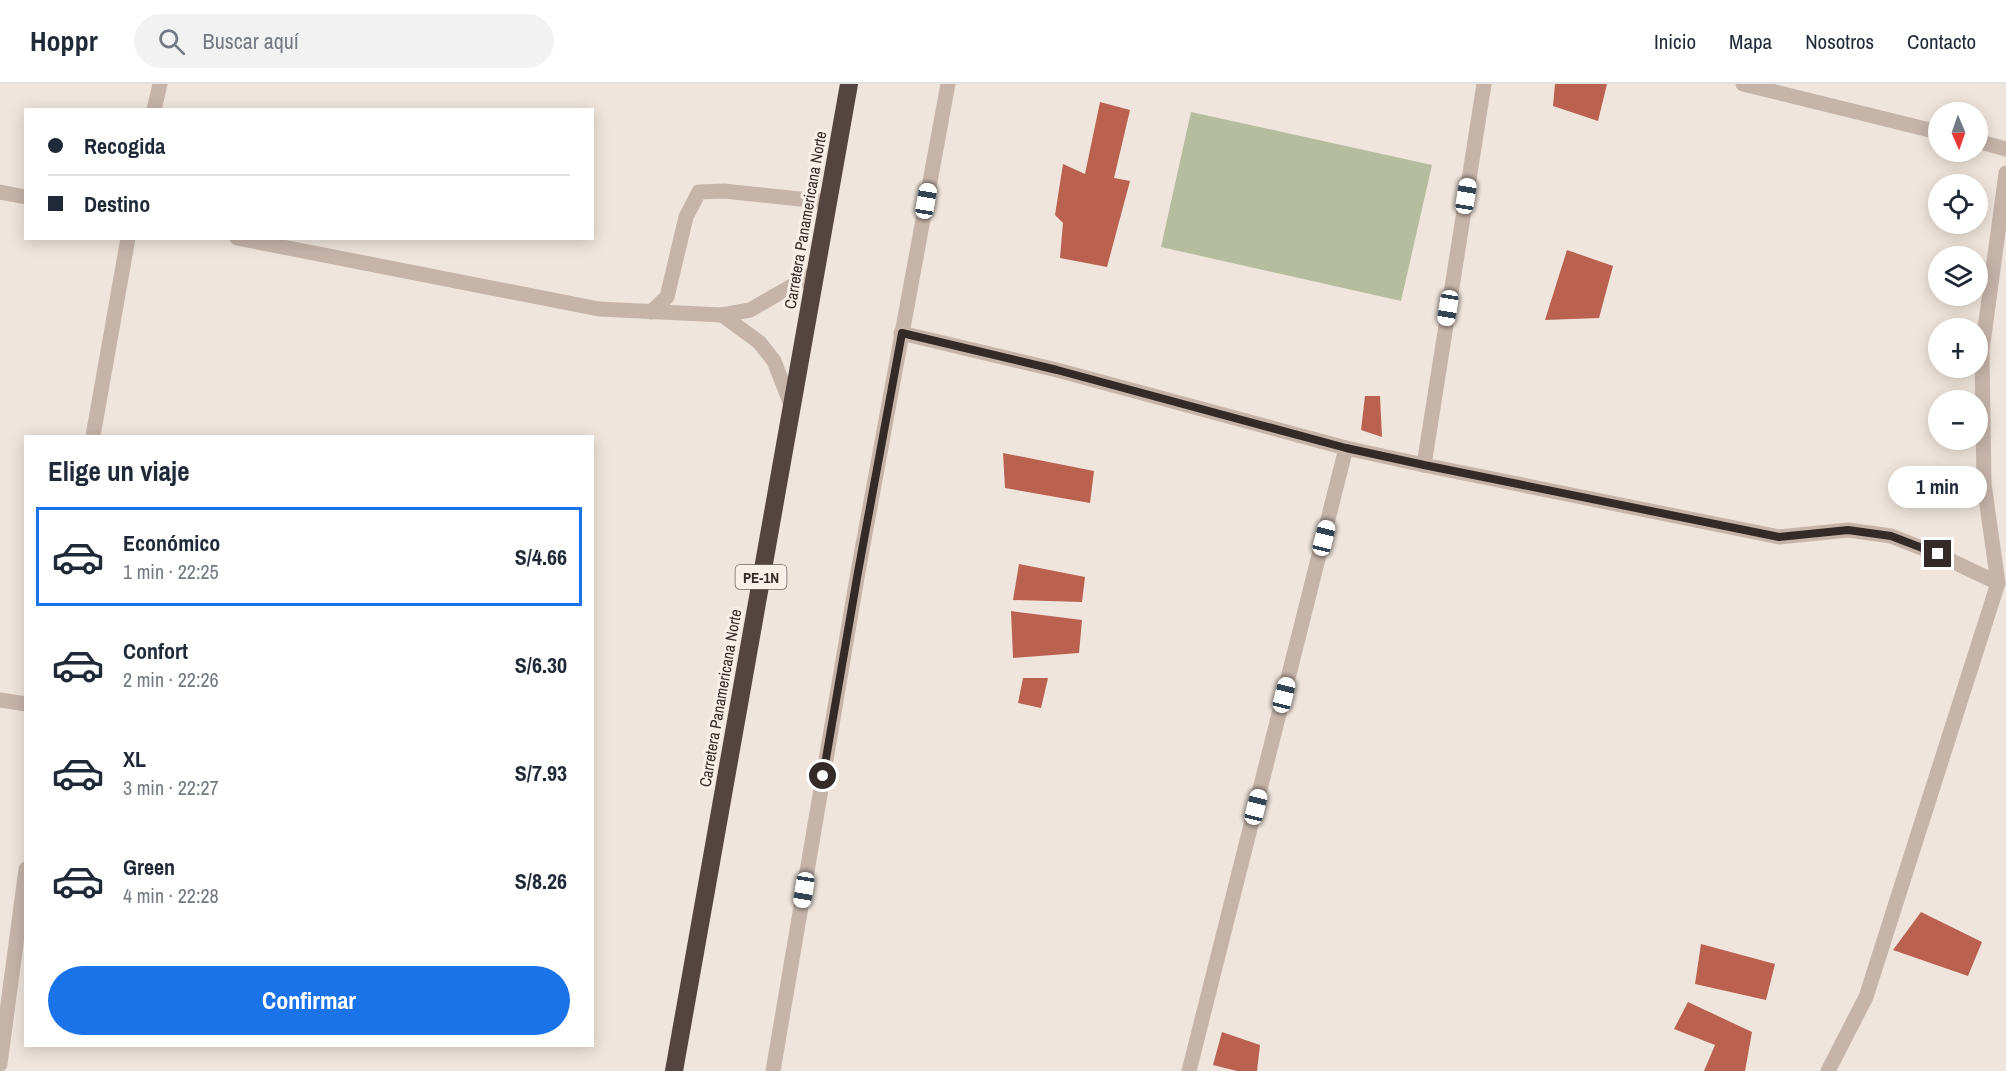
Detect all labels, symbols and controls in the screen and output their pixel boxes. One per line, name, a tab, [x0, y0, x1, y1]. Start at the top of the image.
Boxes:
search box	[134, 14, 554, 68]
text: Hoppr	[30, 22, 98, 60]
icon: search	[155, 25, 188, 58]
text: Buscar aquí	[203, 26, 299, 56]
text: Inicio	[1654, 27, 1696, 56]
text: Mapa	[1729, 27, 1772, 56]
text: Nosotros	[1805, 27, 1874, 56]
text: Contacto	[1907, 27, 1976, 56]
north arrow	[1928, 102, 1988, 162]
map controls	[1928, 102, 1988, 450]
street label: Carretera Panamericana Norte	[779, 129, 831, 311]
text: Recogida	[84, 131, 165, 161]
button: locate	[1928, 174, 1988, 234]
car	[1454, 177, 1478, 215]
car	[914, 182, 938, 220]
text: Destino	[84, 189, 150, 219]
button: layers	[1928, 246, 1988, 306]
car	[1436, 289, 1460, 327]
button: +	[1928, 318, 1988, 378]
button: −	[1928, 390, 1988, 450]
text: Elige un viaje	[48, 453, 190, 489]
callout: 1 min	[1888, 467, 1988, 509]
text: 1 min	[1916, 473, 1959, 500]
car	[1311, 518, 1337, 558]
text: Económico	[123, 528, 220, 558]
icon: car	[51, 530, 105, 584]
route end	[1924, 540, 1951, 567]
text: S/4.66	[515, 542, 567, 572]
text: 1 min · 22:25	[123, 558, 219, 585]
road number: PE-1N	[736, 565, 786, 589]
street label: Carretera Panamericana Norte	[694, 607, 746, 789]
text: Confort	[123, 636, 188, 666]
icon: car	[51, 638, 105, 692]
text: S/6.30	[515, 650, 567, 680]
text: 2 min · 22:26	[123, 666, 219, 693]
car	[1271, 675, 1297, 715]
text: XL	[123, 744, 146, 774]
icon: car	[51, 746, 105, 800]
text: S/7.93	[515, 758, 567, 788]
route start	[809, 762, 836, 789]
text: 3 min · 22:27	[123, 774, 219, 801]
car	[1243, 787, 1269, 827]
text: Green	[123, 852, 175, 882]
icon: car	[51, 854, 105, 908]
text: S/8.26	[515, 866, 567, 896]
car	[792, 871, 816, 909]
text: 4 min · 22:28	[123, 882, 219, 909]
button: Confirmar	[48, 966, 570, 1035]

